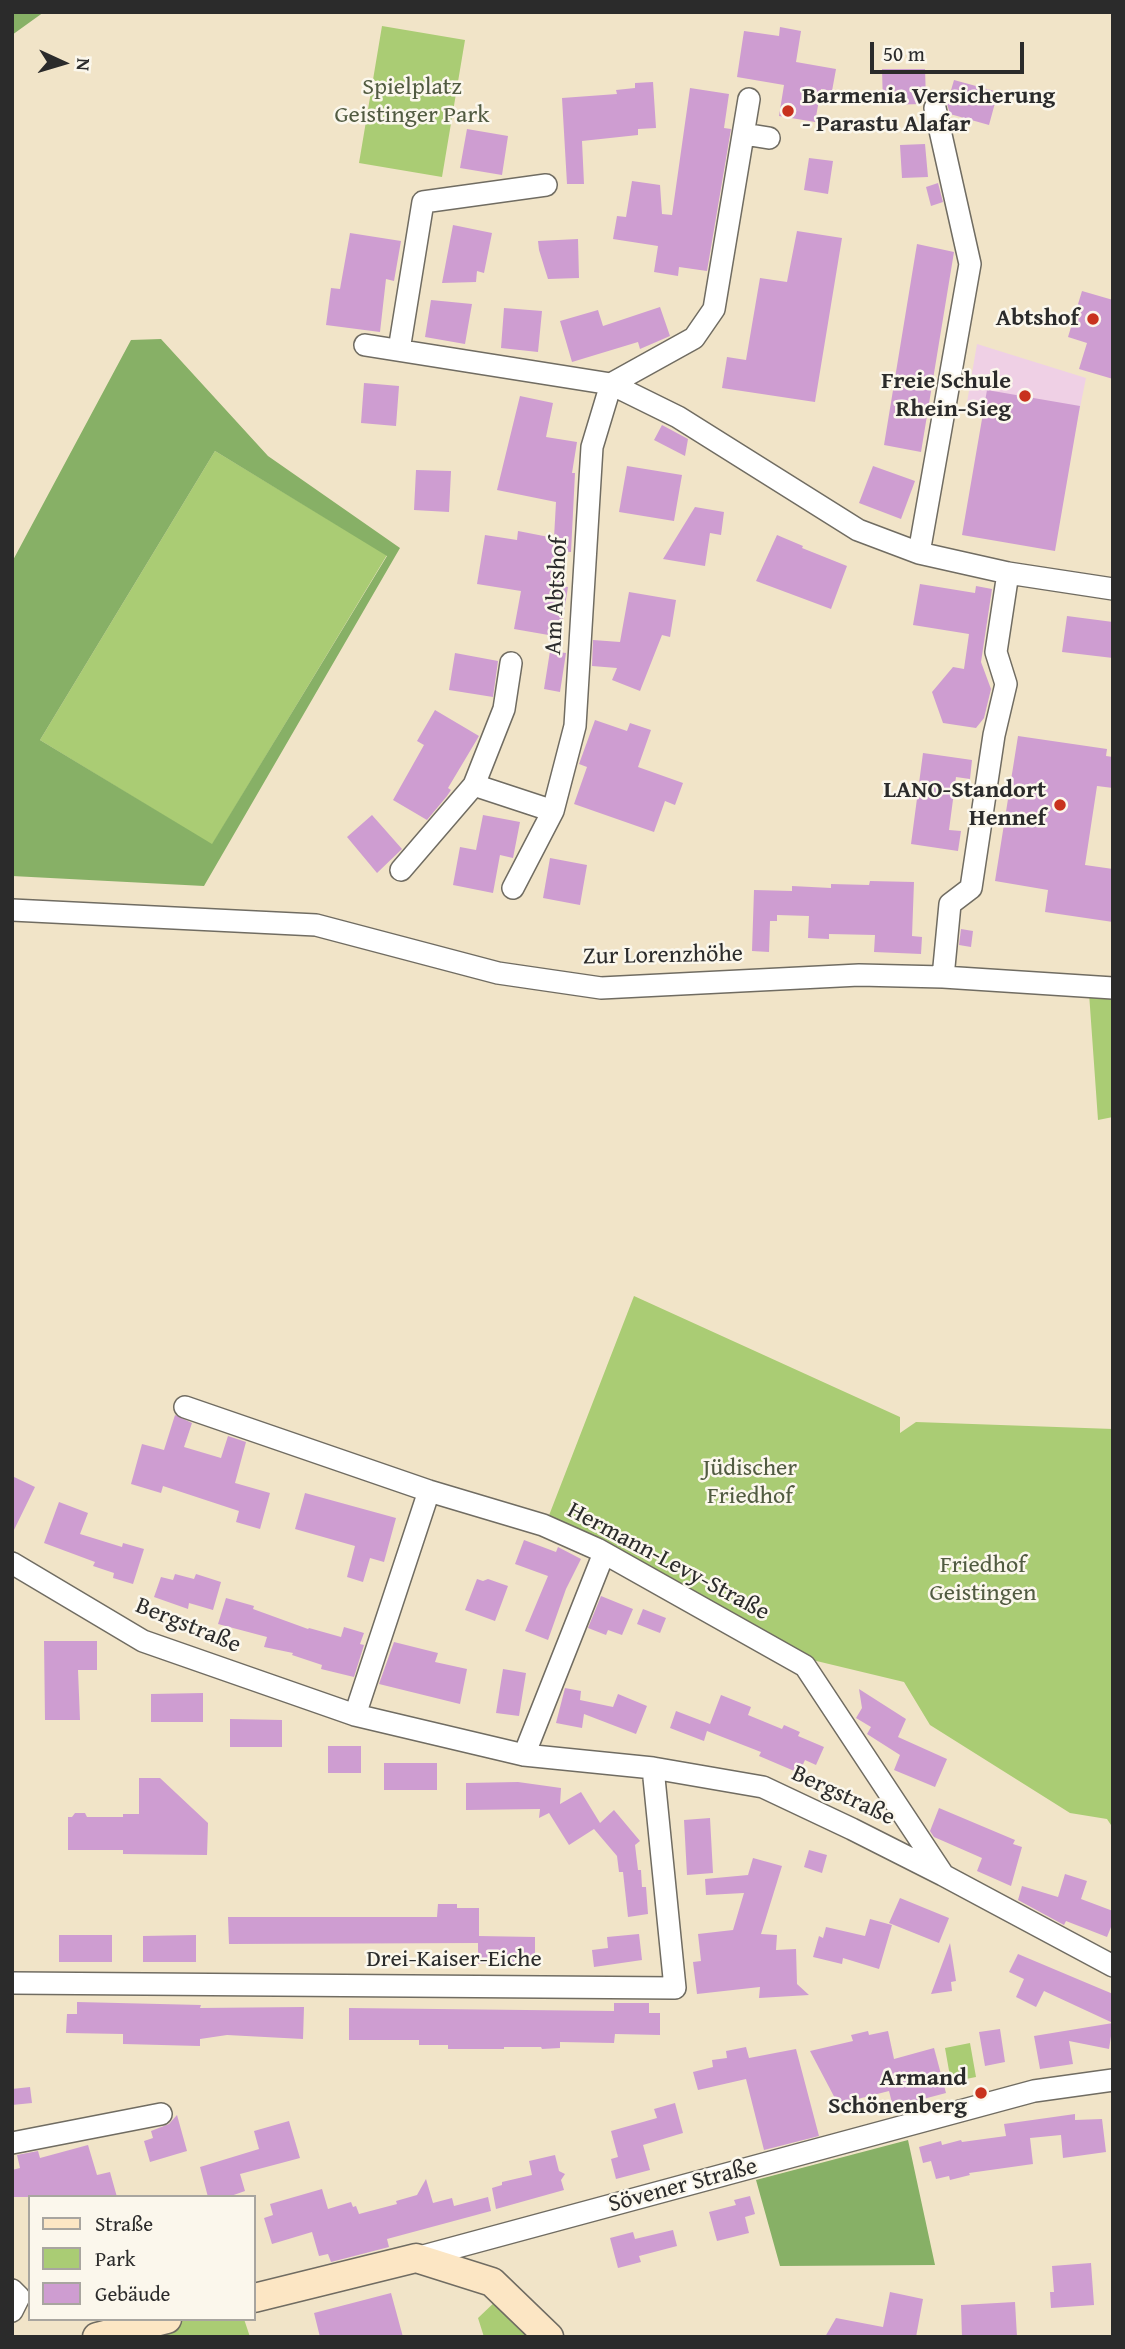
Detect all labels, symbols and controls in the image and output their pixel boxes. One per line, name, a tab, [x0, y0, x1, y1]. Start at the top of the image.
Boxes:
north arrow	[28, 28, 98, 98]
scale bar	[873, 28, 1027, 72]
text: 50 m	[883, 38, 925, 69]
text: N	[70, 57, 98, 72]
park label: Spielplatz Geistinger Park	[334, 74, 490, 130]
place label: Barmenia Versicherung - Parastu Alafar	[802, 83, 1055, 139]
marker: Barmenia Versicherung - Parastu Alafar	[780, 103, 796, 119]
place label: Abtshof	[996, 305, 1079, 333]
marker: Abtshof	[1085, 311, 1101, 327]
place label: Freie Schule Rhein-Sieg	[881, 368, 1011, 424]
marker: Freie Schule Rhein-Sieg	[1017, 388, 1033, 404]
street label: Am Abtshof	[540, 536, 574, 656]
place label: LANO-Standort Hennef	[884, 777, 1046, 833]
marker: LANO-Standort Hennef	[1052, 797, 1068, 813]
street label: Zur Lorenzhöhe	[583, 940, 743, 972]
park label: Jüdischer Friedhof	[703, 1455, 797, 1511]
street label: Hermann-Levy-Straße	[562, 1497, 774, 1627]
park label: Friedhof Geistingen	[929, 1552, 1037, 1608]
street label: Bergstraße	[131, 1592, 245, 1660]
street label: Bergstraße	[787, 1759, 899, 1833]
street label: Drei-Kaiser-Eiche	[366, 1946, 542, 1974]
place label: Armand Schönenberg	[828, 2065, 967, 2121]
marker: Armand Schönenberg	[973, 2085, 989, 2101]
street label: Sövener Straße	[605, 2152, 761, 2220]
legend	[28, 2195, 256, 2321]
text: Straße	[95, 2208, 153, 2239]
text: Park	[95, 2243, 136, 2274]
text: Gebäude	[95, 2278, 170, 2309]

